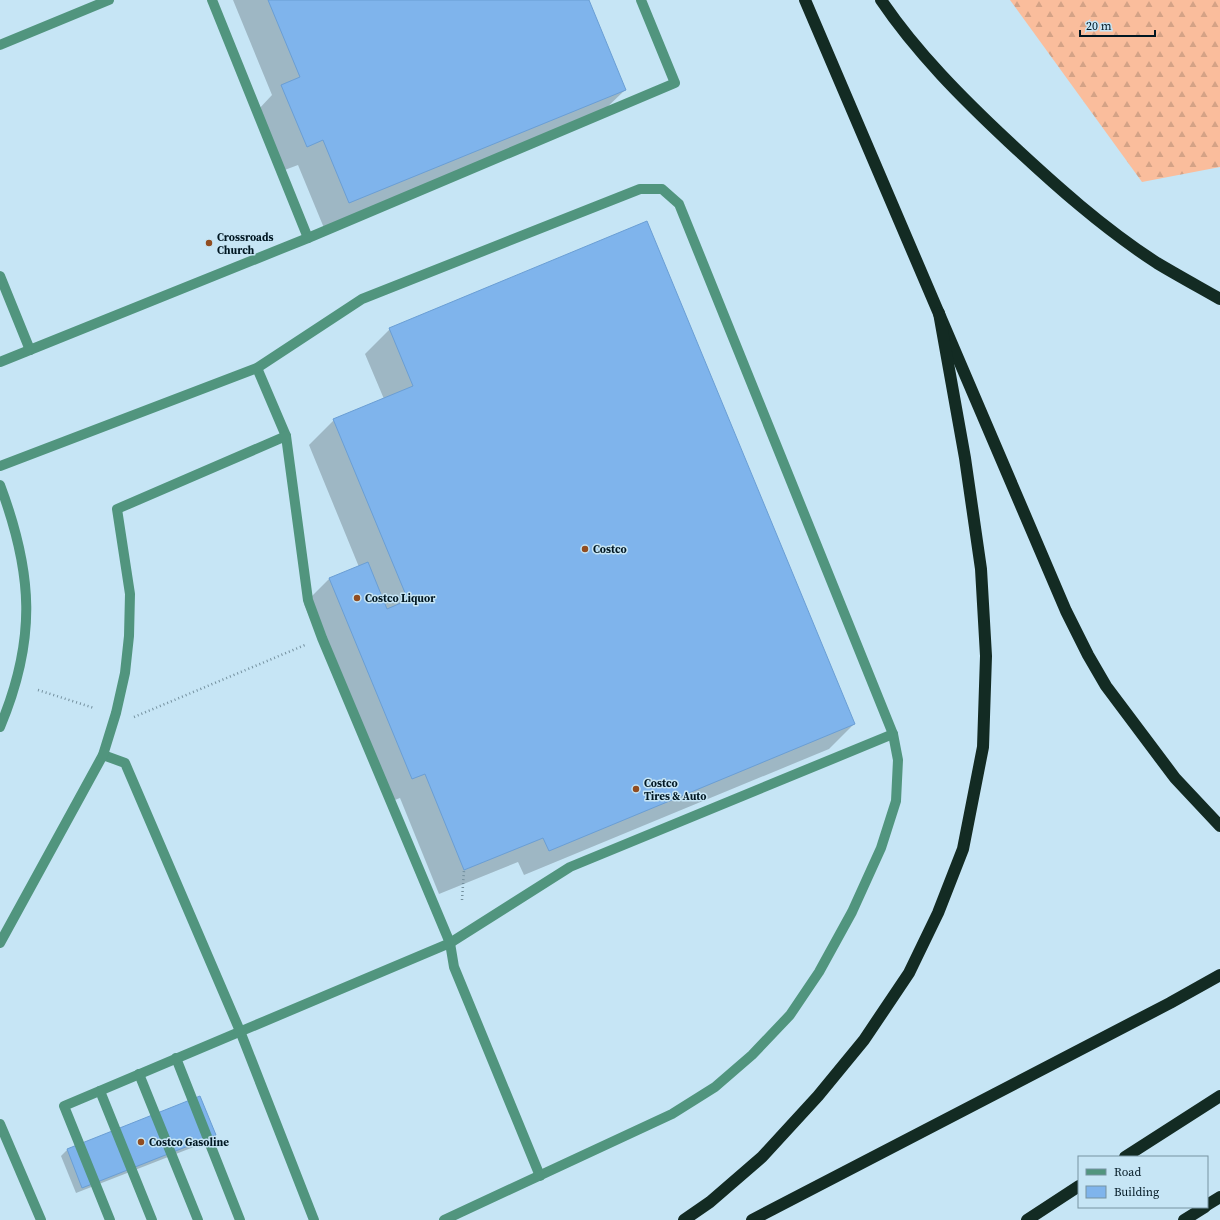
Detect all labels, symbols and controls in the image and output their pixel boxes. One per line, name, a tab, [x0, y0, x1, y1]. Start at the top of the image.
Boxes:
scale bar	[1080, 12, 1155, 38]
text: 20 m	[1086, 18, 1112, 34]
place label: Crossroads Church	[217, 230, 273, 258]
marker: Crossroads Church	[204, 238, 214, 248]
place label: Costco	[593, 542, 627, 557]
marker: Costco	[580, 544, 590, 554]
place label: Costco Liquor	[365, 591, 436, 606]
marker: Costco Liquor	[352, 593, 362, 603]
place label: Costco Tires & Auto	[644, 776, 706, 804]
marker: Costco Tires & Auto	[631, 784, 641, 794]
place label: Costco Gasoline	[149, 1135, 229, 1150]
marker: Costco Gasoline	[136, 1137, 146, 1147]
legend	[1078, 1156, 1208, 1208]
text: Road	[1114, 1164, 1141, 1180]
text: Building	[1114, 1184, 1159, 1200]

